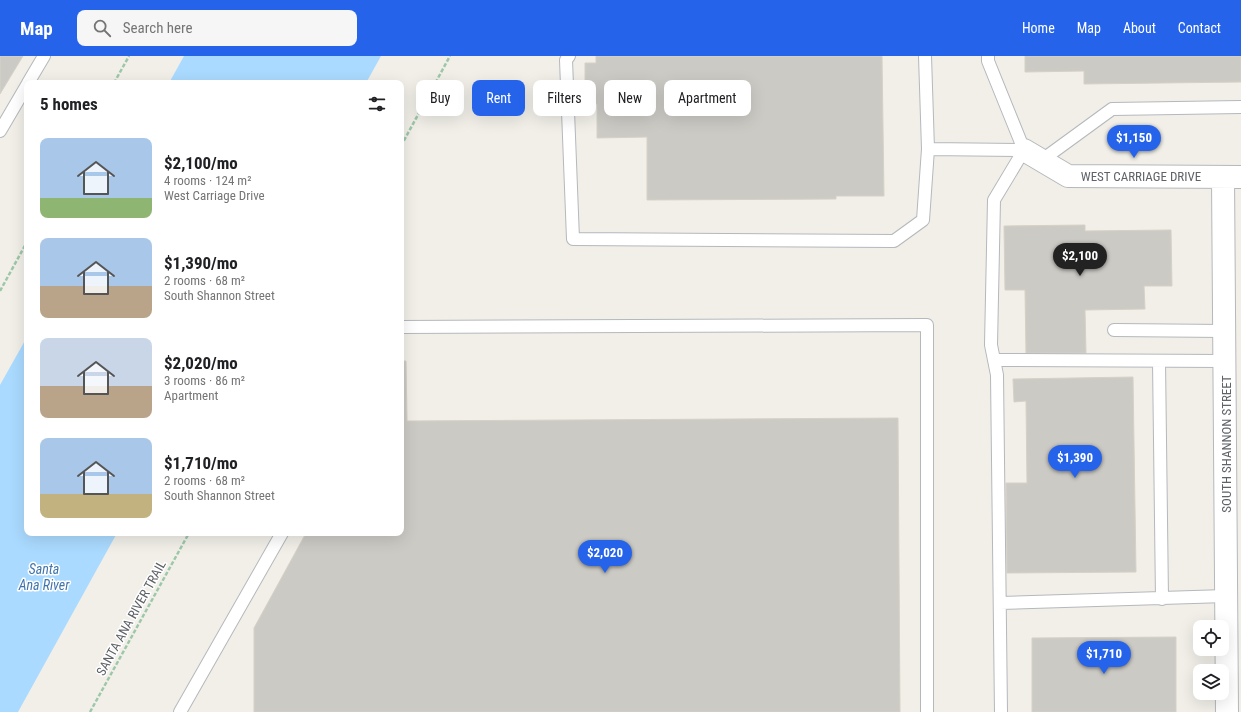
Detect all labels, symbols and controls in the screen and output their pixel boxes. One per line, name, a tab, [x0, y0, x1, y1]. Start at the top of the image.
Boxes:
search box	[77, 10, 357, 46]
text: Map	[20, 17, 53, 40]
icon: search	[91, 17, 113, 39]
text: Search here	[123, 19, 193, 37]
text: Home	[1022, 20, 1055, 36]
text: Map	[1077, 20, 1101, 36]
text: About	[1123, 20, 1156, 36]
text: Contact	[1178, 20, 1221, 36]
chip: Buy	[416, 80, 464, 116]
chip: Rent	[472, 80, 525, 116]
chip: Filters	[533, 80, 596, 116]
chip: New	[604, 80, 656, 116]
chip: Apartment	[664, 80, 751, 116]
icon: filters	[366, 93, 388, 115]
text: 5 homes	[40, 94, 98, 114]
pin: $1,150	[1101, 125, 1167, 159]
text: $1,150	[1116, 130, 1152, 145]
text: $2,100/mo	[164, 153, 238, 173]
icon: home	[72, 154, 120, 202]
street label: WEST CARRIAGE DRIVE	[1081, 169, 1201, 184]
text: 4 rooms · 124 m²	[164, 173, 251, 188]
text: West Carriage Drive	[164, 188, 265, 203]
pin: $2,100	[1047, 243, 1113, 277]
text: $2,100	[1062, 248, 1098, 263]
text: $1,390/mo	[164, 253, 238, 273]
icon: home	[72, 254, 120, 302]
text: 2 rooms · 68 m²	[164, 273, 245, 288]
text: South Shannon Street	[164, 288, 275, 303]
text: $2,020/mo	[164, 353, 238, 373]
icon: home	[72, 354, 120, 402]
text: 3 rooms · 86 m²	[164, 373, 245, 388]
street label: SOUTH SHANNON STREET	[1219, 375, 1234, 513]
text: Apartment	[164, 388, 218, 403]
pin: $1,390	[1042, 445, 1108, 479]
text: $1,390	[1057, 450, 1093, 465]
text: $1,710/mo	[164, 453, 238, 473]
icon: home	[72, 454, 120, 502]
text: 2 rooms · 68 m²	[164, 473, 245, 488]
text: South Shannon Street	[164, 488, 275, 503]
pin: $2,020	[572, 540, 638, 574]
text: $2,020	[587, 545, 623, 560]
street label: SANTA ANA RIVER TRAIL	[93, 558, 169, 678]
water label: Santa Ana River	[18, 561, 70, 593]
map controls	[1193, 620, 1229, 700]
button: locate	[1193, 620, 1229, 656]
pin: $1,710	[1071, 641, 1137, 675]
text: $1,710	[1086, 646, 1122, 661]
button: layers	[1193, 664, 1229, 700]

